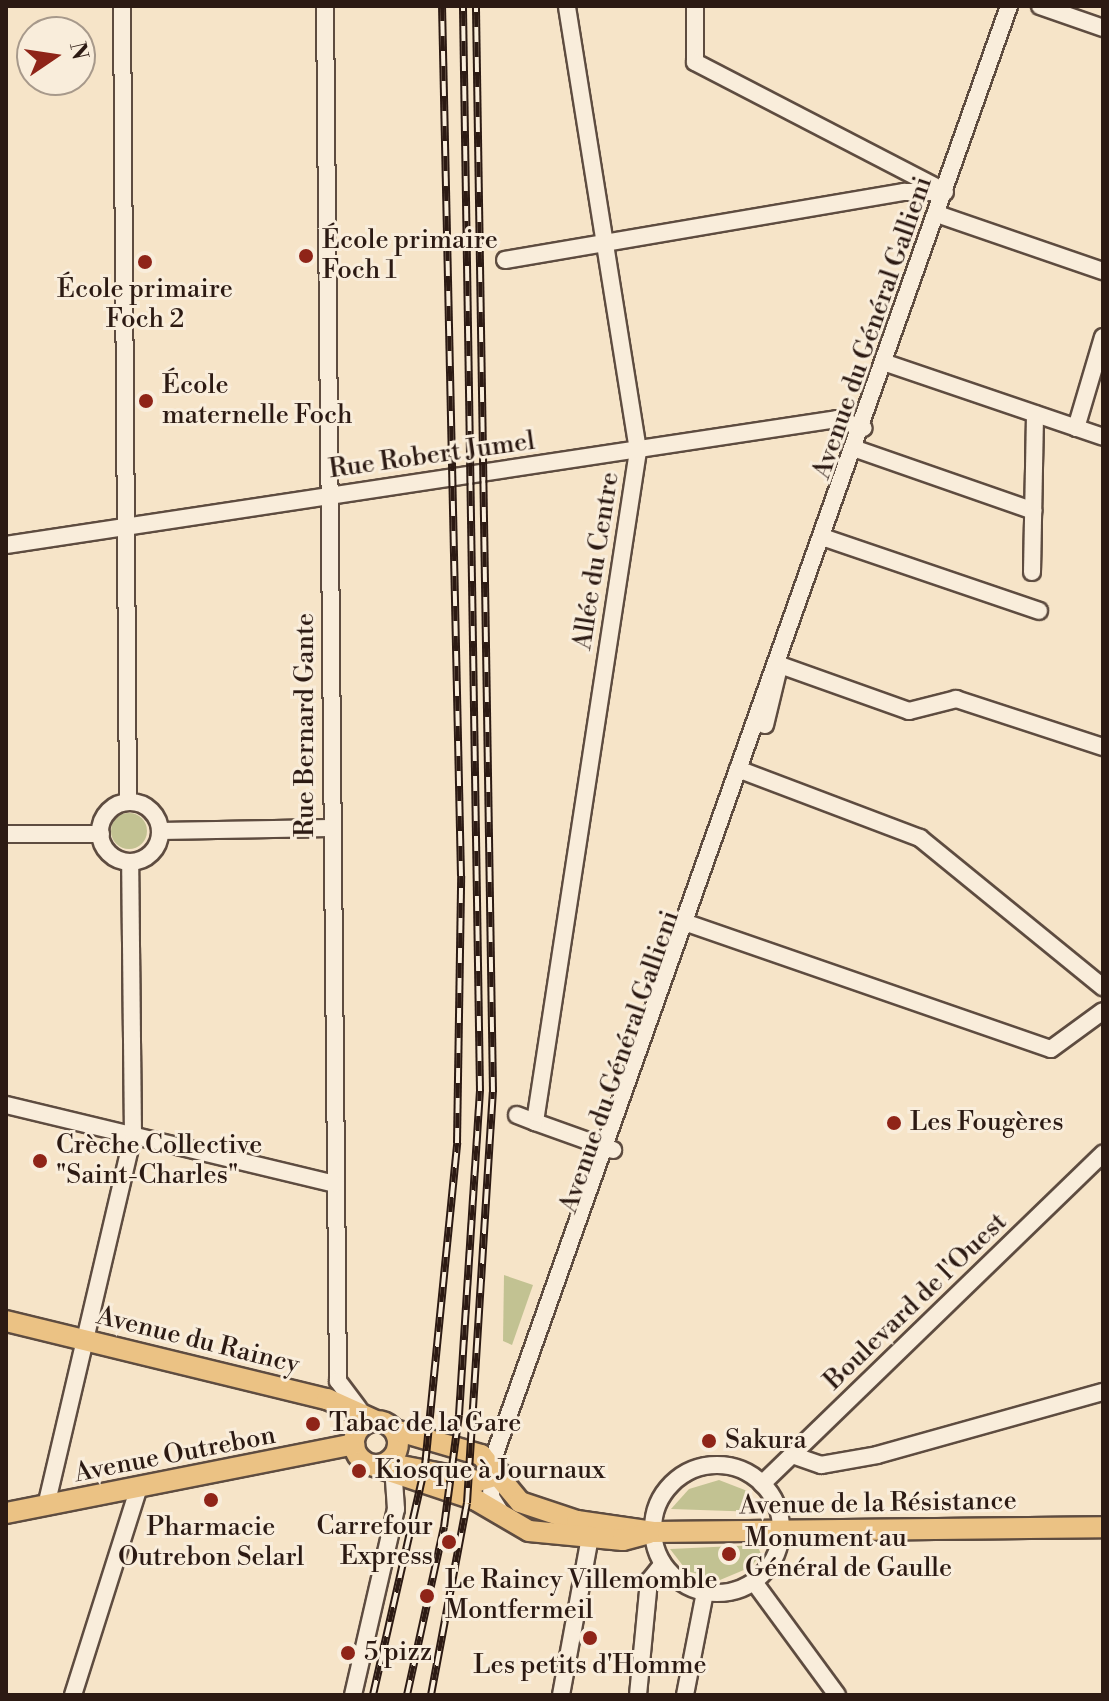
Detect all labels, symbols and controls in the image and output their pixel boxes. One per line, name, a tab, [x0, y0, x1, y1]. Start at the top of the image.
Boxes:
north arrow	[16, 16, 96, 96]
text: N	[63, 39, 93, 62]
street label: Avenue du Général Gallieni	[807, 173, 939, 483]
place label: École primaire Foch 1	[322, 225, 498, 286]
marker: École primaire Foch 1	[297, 247, 315, 265]
marker: École primaire Foch 2	[136, 253, 154, 271]
place label: École primaire Foch 2	[57, 274, 233, 336]
place label: École maternelle Foch	[162, 370, 352, 432]
marker: École maternelle Foch	[137, 392, 155, 410]
street label: Rue Robert Jumel	[327, 426, 537, 486]
street label: Allée du Centre	[568, 470, 626, 652]
street label: Rue Bernard Gante	[290, 613, 322, 837]
street label: Avenue du Général Gallieni	[554, 907, 686, 1217]
place label: Les Fougères	[910, 1107, 1064, 1139]
marker: Les Fougères	[885, 1114, 903, 1132]
place label: Crèche Collective "Saint-Charles"	[56, 1130, 262, 1192]
marker: Crèche Collective "Saint-Charles"	[31, 1152, 49, 1170]
street label: Boulevard de l'Ouest	[818, 1207, 1014, 1397]
street label: Avenue du Raincy	[94, 1301, 302, 1381]
place label: Tabac de la Gare	[329, 1408, 521, 1440]
marker: Tabac de la Gare	[304, 1415, 322, 1433]
street label: Avenue Outrebon	[72, 1420, 278, 1490]
place label: Sakura	[725, 1425, 807, 1457]
marker: Sakura	[700, 1432, 718, 1450]
place label: Kiosque à Journaux	[375, 1455, 605, 1487]
marker: Kiosque à Journaux	[350, 1462, 368, 1480]
street label: Avenue de la Résistance	[739, 1486, 1017, 1522]
marker: Pharmacie Outrebon Selarl	[202, 1491, 220, 1509]
place label: Carrefour Express	[317, 1511, 433, 1572]
place label: Pharmacie Outrebon Selarl	[118, 1512, 304, 1574]
place label: Monument au Général de Gaulle	[745, 1523, 952, 1584]
marker: Carrefour Express	[440, 1533, 458, 1551]
marker: Monument au Général de Gaulle	[720, 1545, 738, 1563]
place label: Le Raincy Villemomble Montfermeil	[445, 1565, 718, 1626]
marker: Le Raincy Villemomble Montfermeil	[416, 1585, 438, 1607]
marker: Les petits d'Homme	[581, 1629, 599, 1647]
place label: 5 pizz	[364, 1637, 432, 1669]
marker: 5 pizz	[339, 1644, 357, 1662]
place label: Les petits d'Homme	[473, 1650, 707, 1682]

